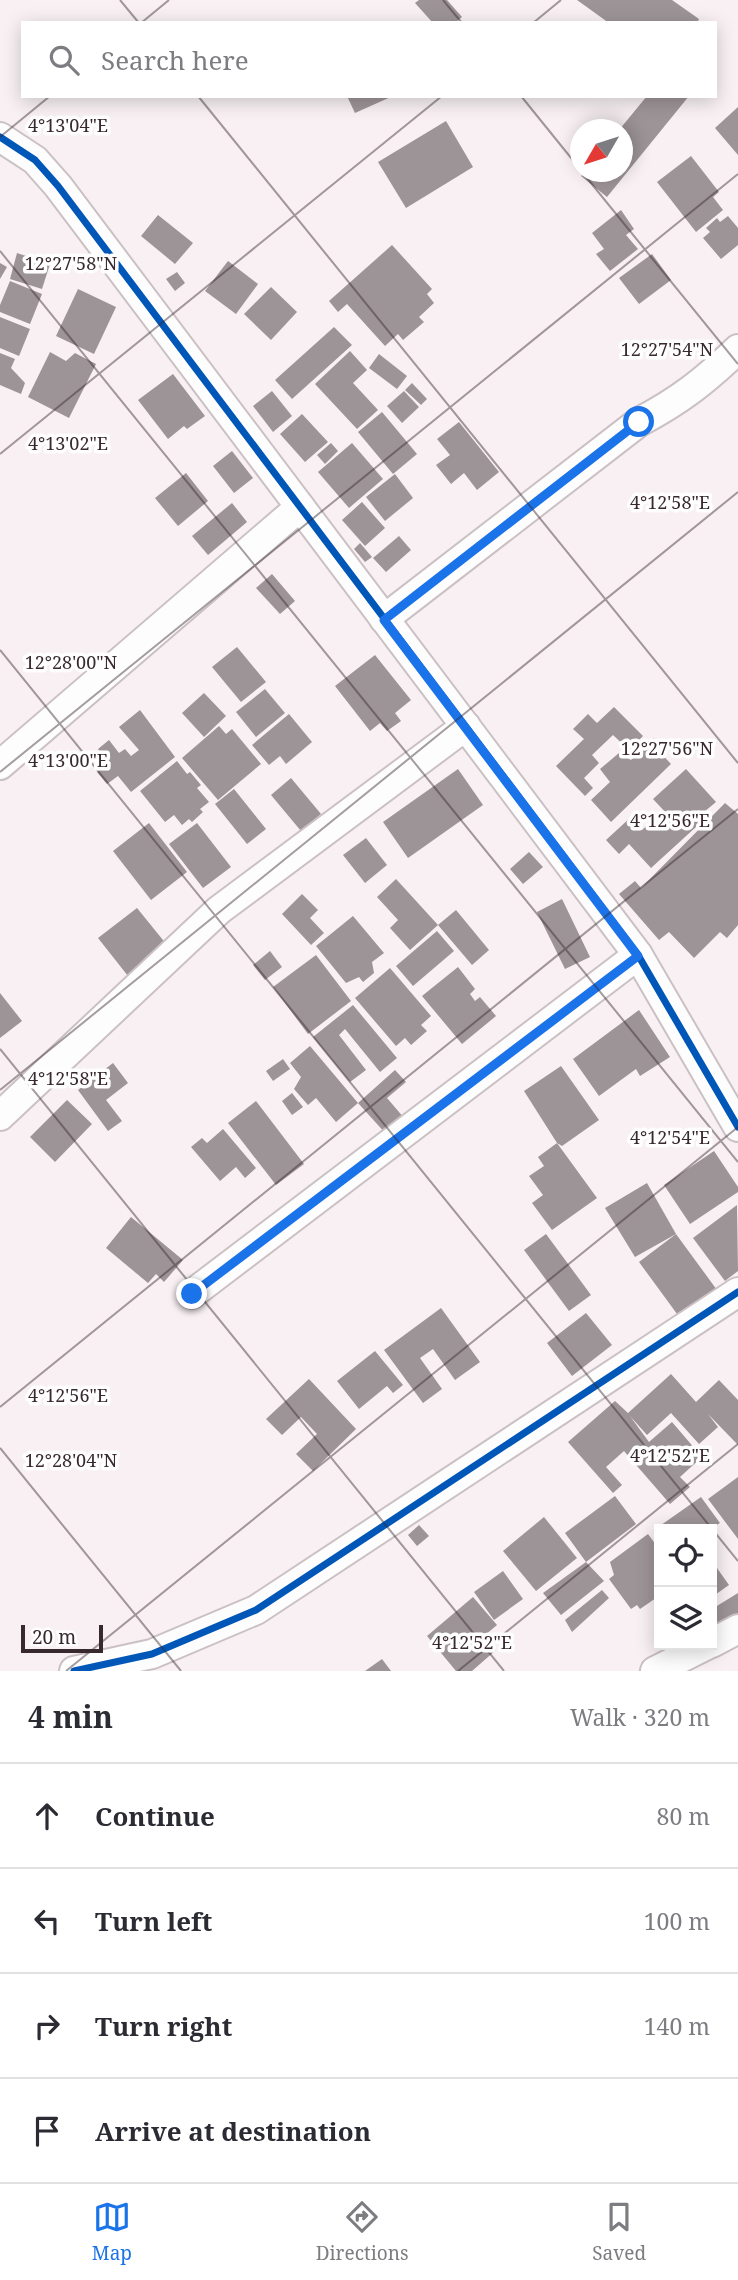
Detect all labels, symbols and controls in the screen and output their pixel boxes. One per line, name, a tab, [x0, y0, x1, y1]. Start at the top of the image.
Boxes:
search box	[21, 21, 717, 98]
icon: search	[45, 41, 83, 79]
text: Search here	[101, 42, 249, 78]
text: 4°13'04"E	[28, 113, 108, 137]
north arrow	[570, 119, 633, 182]
text: 12°27'58"N	[25, 251, 118, 275]
text: 12°27'54"N	[621, 337, 714, 361]
route start	[623, 406, 654, 437]
text: 4°13'02"E	[28, 431, 108, 455]
text: 4°12'58"E	[630, 490, 710, 514]
text: 12°28'00"N	[25, 650, 118, 674]
text: 12°27'56"N	[621, 736, 714, 760]
text: 4°13'00"E	[28, 748, 108, 772]
text: 4°12'56"E	[630, 808, 710, 832]
text: 4°12'58"E	[28, 1066, 108, 1090]
text: 4°12'54"E	[630, 1125, 710, 1149]
route end	[176, 1278, 207, 1309]
text: 4°12'56"E	[28, 1383, 108, 1407]
text: 4°12'52"E	[630, 1443, 710, 1467]
text: 12°28'04"N	[25, 1448, 118, 1472]
map controls	[654, 1524, 717, 1650]
button: locate	[654, 1524, 717, 1587]
button: layers	[654, 1587, 717, 1650]
scale bar	[21, 1622, 103, 1654]
text: 20 m	[32, 1624, 76, 1650]
text: 4°12'52"E	[432, 1630, 512, 1654]
text: 4 min	[28, 1696, 113, 1737]
text: Walk · 320 m	[570, 1701, 710, 1733]
icon: ahead	[28, 1797, 66, 1835]
text: Continue	[95, 1798, 215, 1834]
text: 80 m	[657, 1800, 710, 1832]
icon: left	[28, 1902, 66, 1940]
text: Turn left	[95, 1903, 212, 1939]
text: 100 m	[644, 1905, 710, 1937]
icon: right	[28, 2007, 66, 2045]
text: Turn right	[95, 2008, 232, 2044]
text: 140 m	[644, 2010, 710, 2042]
icon: arrive	[28, 2112, 66, 2150]
text: Arrive at destination	[95, 2113, 371, 2149]
tab: Map	[92, 2198, 132, 2266]
tab: Directions	[316, 2198, 409, 2266]
tab: Saved	[592, 2198, 646, 2266]

